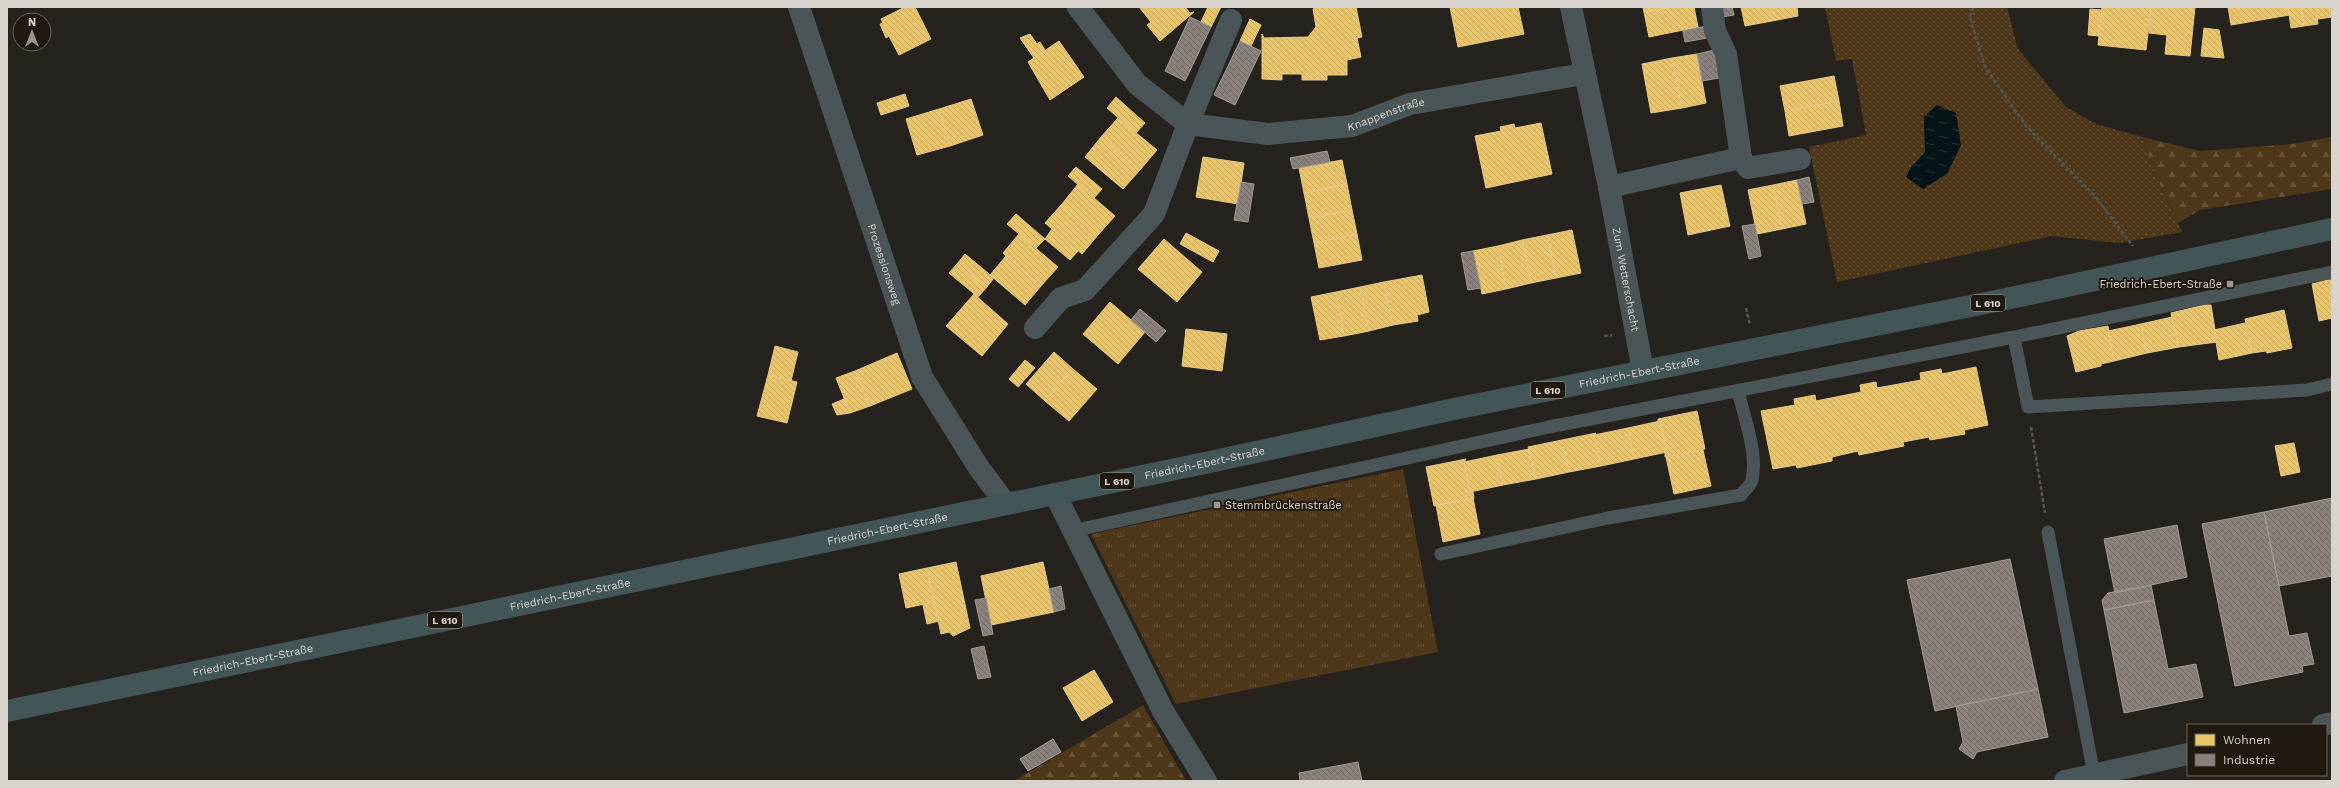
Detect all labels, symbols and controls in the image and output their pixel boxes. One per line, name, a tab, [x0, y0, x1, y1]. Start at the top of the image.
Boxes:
north arrow	[12, 12, 52, 52]
text: N	[28, 16, 36, 29]
street label: Knappenstraße	[1347, 96, 1426, 133]
street label: Prozessionsweg	[865, 222, 904, 307]
street label: Zum Wetterschacht	[1610, 226, 1642, 333]
place label: Friedrich-Ebert-Straße	[2099, 278, 2222, 291]
marker: Friedrich-Ebert-Straße	[2225, 279, 2235, 289]
road number: L 610	[1971, 295, 2005, 311]
street label: Friedrich-Ebert-Straße	[1578, 354, 1701, 391]
road number: L 610	[1531, 382, 1565, 398]
street label: Friedrich-Ebert-Straße	[1143, 444, 1266, 482]
road number: L 610	[1100, 473, 1134, 489]
place label: Stemmbrückenstraße	[1225, 499, 1342, 512]
marker: Stemmbrückenstraße	[1212, 500, 1222, 510]
street label: Friedrich-Ebert-Straße	[826, 510, 949, 548]
street label: Friedrich-Ebert-Straße	[509, 576, 632, 614]
road number: L 610	[428, 612, 462, 628]
street label: Friedrich-Ebert-Straße	[191, 642, 314, 679]
legend	[2187, 724, 2327, 776]
text: Wohnen	[2223, 733, 2271, 747]
text: Industrie	[2223, 753, 2275, 767]

